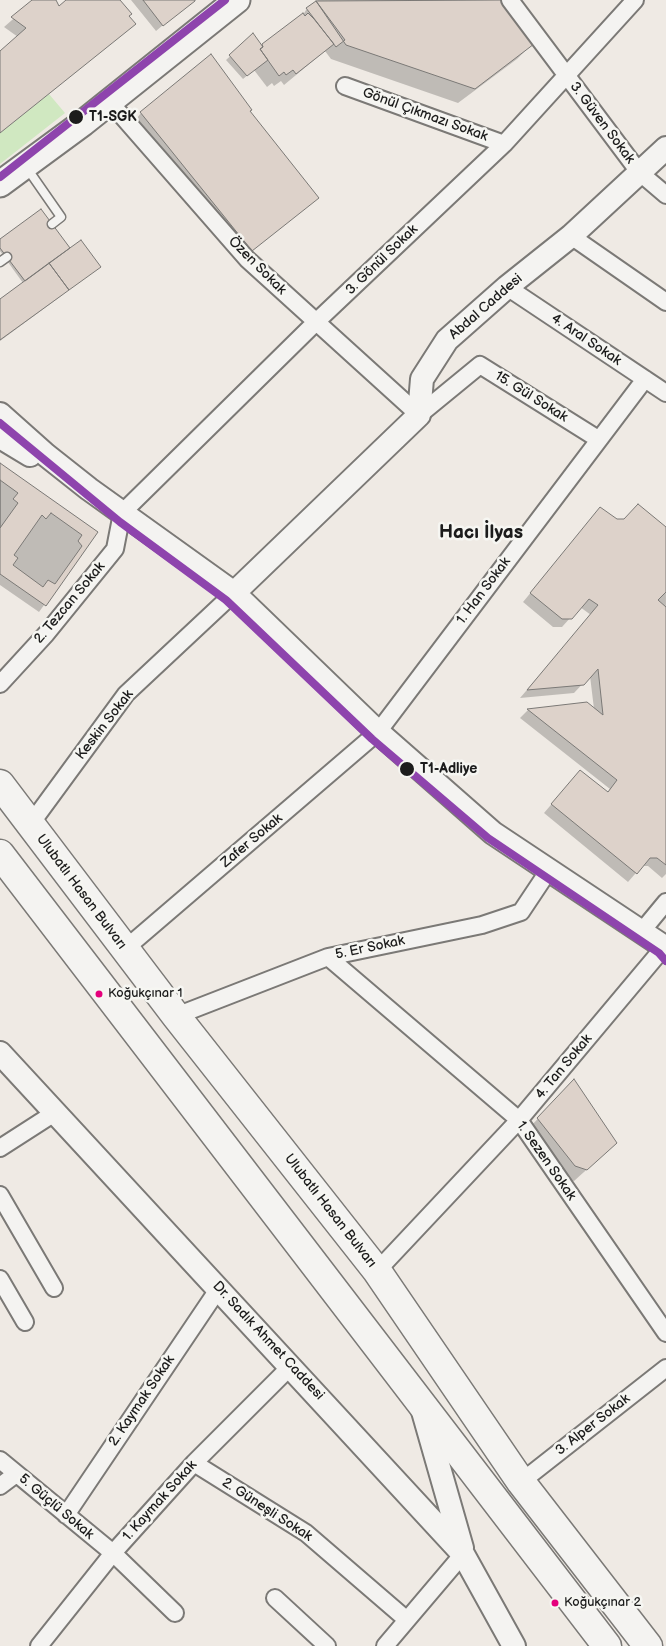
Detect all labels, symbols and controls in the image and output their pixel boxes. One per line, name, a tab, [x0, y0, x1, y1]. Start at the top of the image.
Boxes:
street label: 3. Güven Sokak	[566, 79, 638, 167]
street label: Gönül Çıkmazı Sokak	[360, 84, 490, 146]
marker: T1-SGK	[67, 108, 85, 126]
place label: T1-SGK	[89, 109, 137, 125]
street label: 3. Gönül Sokak	[342, 221, 422, 299]
street label: Özen Sokak	[224, 233, 290, 299]
street label: Abdal Caddesi	[446, 271, 526, 343]
street label: 4. Aral Sokak	[548, 310, 624, 370]
street label: 15. Gül Sokak	[491, 368, 571, 426]
district label: Hacı İlyas	[439, 522, 523, 544]
street label: 1. Han Sokak	[453, 554, 515, 628]
street label: 2. Tezcan Sokak	[31, 559, 109, 647]
street label: Keskin Sokak	[73, 687, 137, 763]
marker: T1-Adliye	[398, 760, 416, 778]
place label: T1-Adliye	[420, 761, 477, 777]
street label: Zafer Sokak	[218, 810, 286, 872]
street label: Ulubatlı Hasan Bulvarı	[32, 831, 130, 953]
street label: 5. Er Sokak	[334, 932, 406, 964]
place label: Koğukçınar 1	[108, 986, 182, 1002]
marker: Koğukçınar 1	[94, 989, 104, 999]
street label: 4. Tan Sokak	[532, 1031, 596, 1103]
street label: 1. Sezen Sokak	[512, 1118, 580, 1204]
street label: Ulubatlı Hasan Bulvarı	[280, 1151, 380, 1271]
street label: Dr. Sadık Ahmet Caddesi	[209, 1278, 327, 1404]
street label: 2. Kaymak Sokak	[105, 1352, 179, 1450]
street label: 3. Alper Sokak	[552, 1391, 634, 1459]
street label: 1. Kaymak Sokak	[119, 1457, 201, 1545]
street label: 5. Güçlü Sokak	[15, 1471, 97, 1543]
street label: 2. Güneşli Sokak	[219, 1475, 315, 1545]
place label: Koğukçınar 2	[564, 1595, 641, 1611]
marker: Koğukçınar 2	[550, 1598, 560, 1608]

